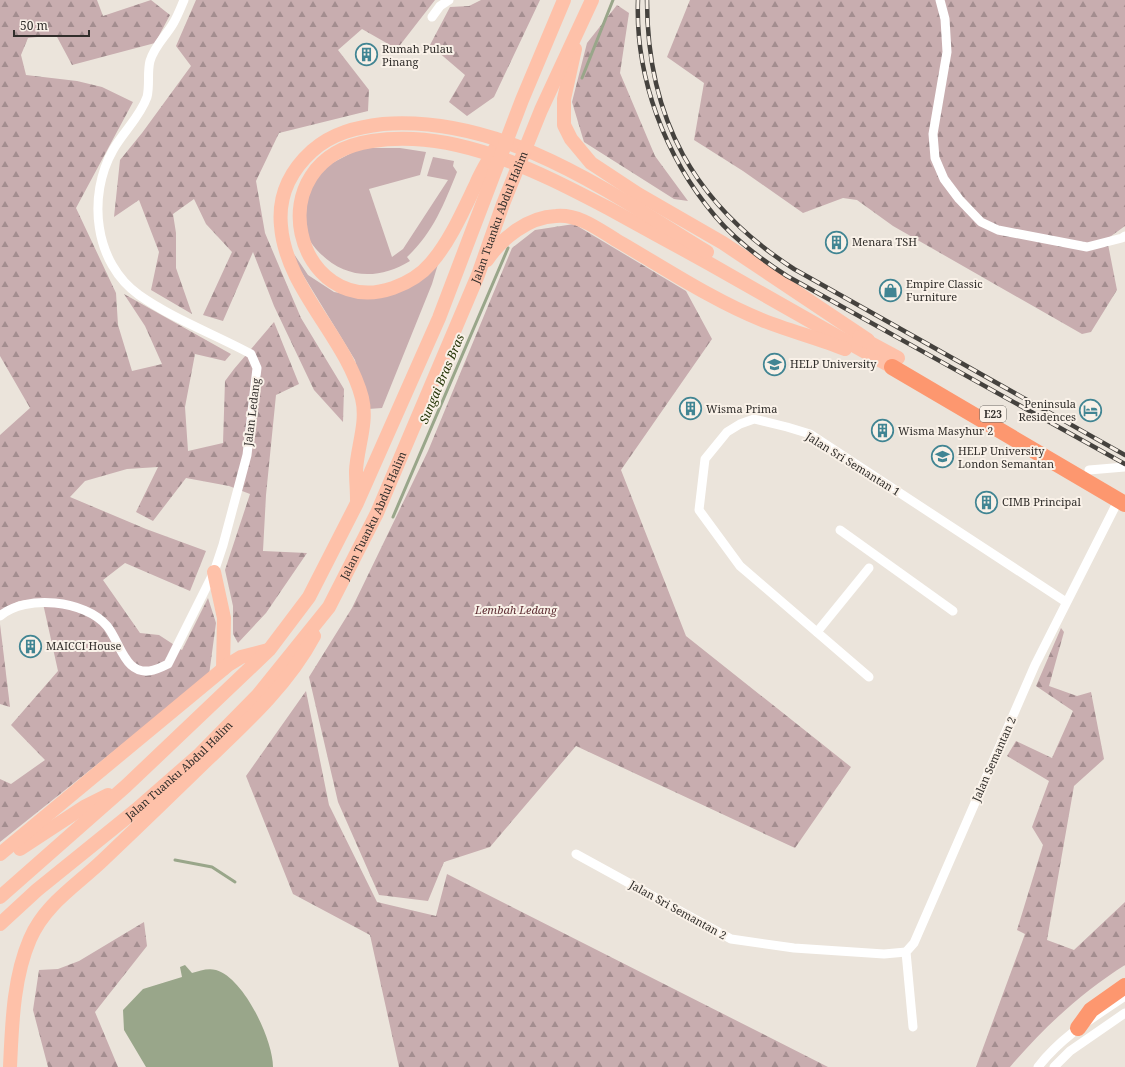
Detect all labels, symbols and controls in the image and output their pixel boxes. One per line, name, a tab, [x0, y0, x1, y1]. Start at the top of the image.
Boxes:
scale bar	[14, 12, 89, 38]
text: 50 m	[20, 17, 48, 34]
place label: Rumah Pulau Pinang	[382, 41, 453, 69]
building icon: Rumah Pulau Pinang	[353, 42, 379, 68]
street label: Jalan Tuanku Abdul Halim	[467, 148, 531, 286]
building icon: Menara TSH	[823, 229, 849, 255]
place label: Menara TSH	[852, 234, 917, 249]
place label: Empire Classic Furniture	[906, 276, 983, 304]
shop icon: Empire Classic Furniture	[878, 277, 904, 303]
water label: Sungai Bras Bras	[415, 331, 468, 426]
school or university icon: HELP University	[762, 351, 788, 377]
place label: HELP University	[790, 356, 877, 371]
street label: Jalan Ledang	[240, 377, 263, 448]
building icon: Wisma Prima	[678, 396, 704, 422]
place label: Peninsula Residences	[1018, 396, 1076, 424]
hotel icon: Peninsula Residences	[1078, 397, 1104, 423]
place label: Wisma Prima	[706, 401, 777, 416]
road number: E23	[980, 406, 1006, 422]
building icon: Wisma Masyhur 2	[869, 418, 895, 444]
place label: Wisma Masyhur 2	[898, 423, 993, 438]
street label: Jalan Sri Semantan 1	[802, 428, 903, 499]
place label: HELP University London Semantan	[958, 443, 1054, 471]
school or university icon: HELP University London Semantan	[930, 444, 956, 470]
street label: Jalan Tuanku Abdul Halim	[336, 448, 409, 583]
building icon: CIMB Principal	[973, 489, 999, 515]
place label: CIMB Principal	[1002, 494, 1081, 509]
park label: Lembah Ledang	[474, 602, 558, 617]
building icon: MAICCI House	[17, 633, 43, 659]
place label: MAICCI House	[46, 638, 122, 653]
street label: Jalan Semantan 2	[968, 714, 1019, 805]
street label: Jalan Tuanku Abdul Halim	[121, 717, 236, 823]
street label: Jalan Sri Semantan 2	[626, 876, 730, 943]

